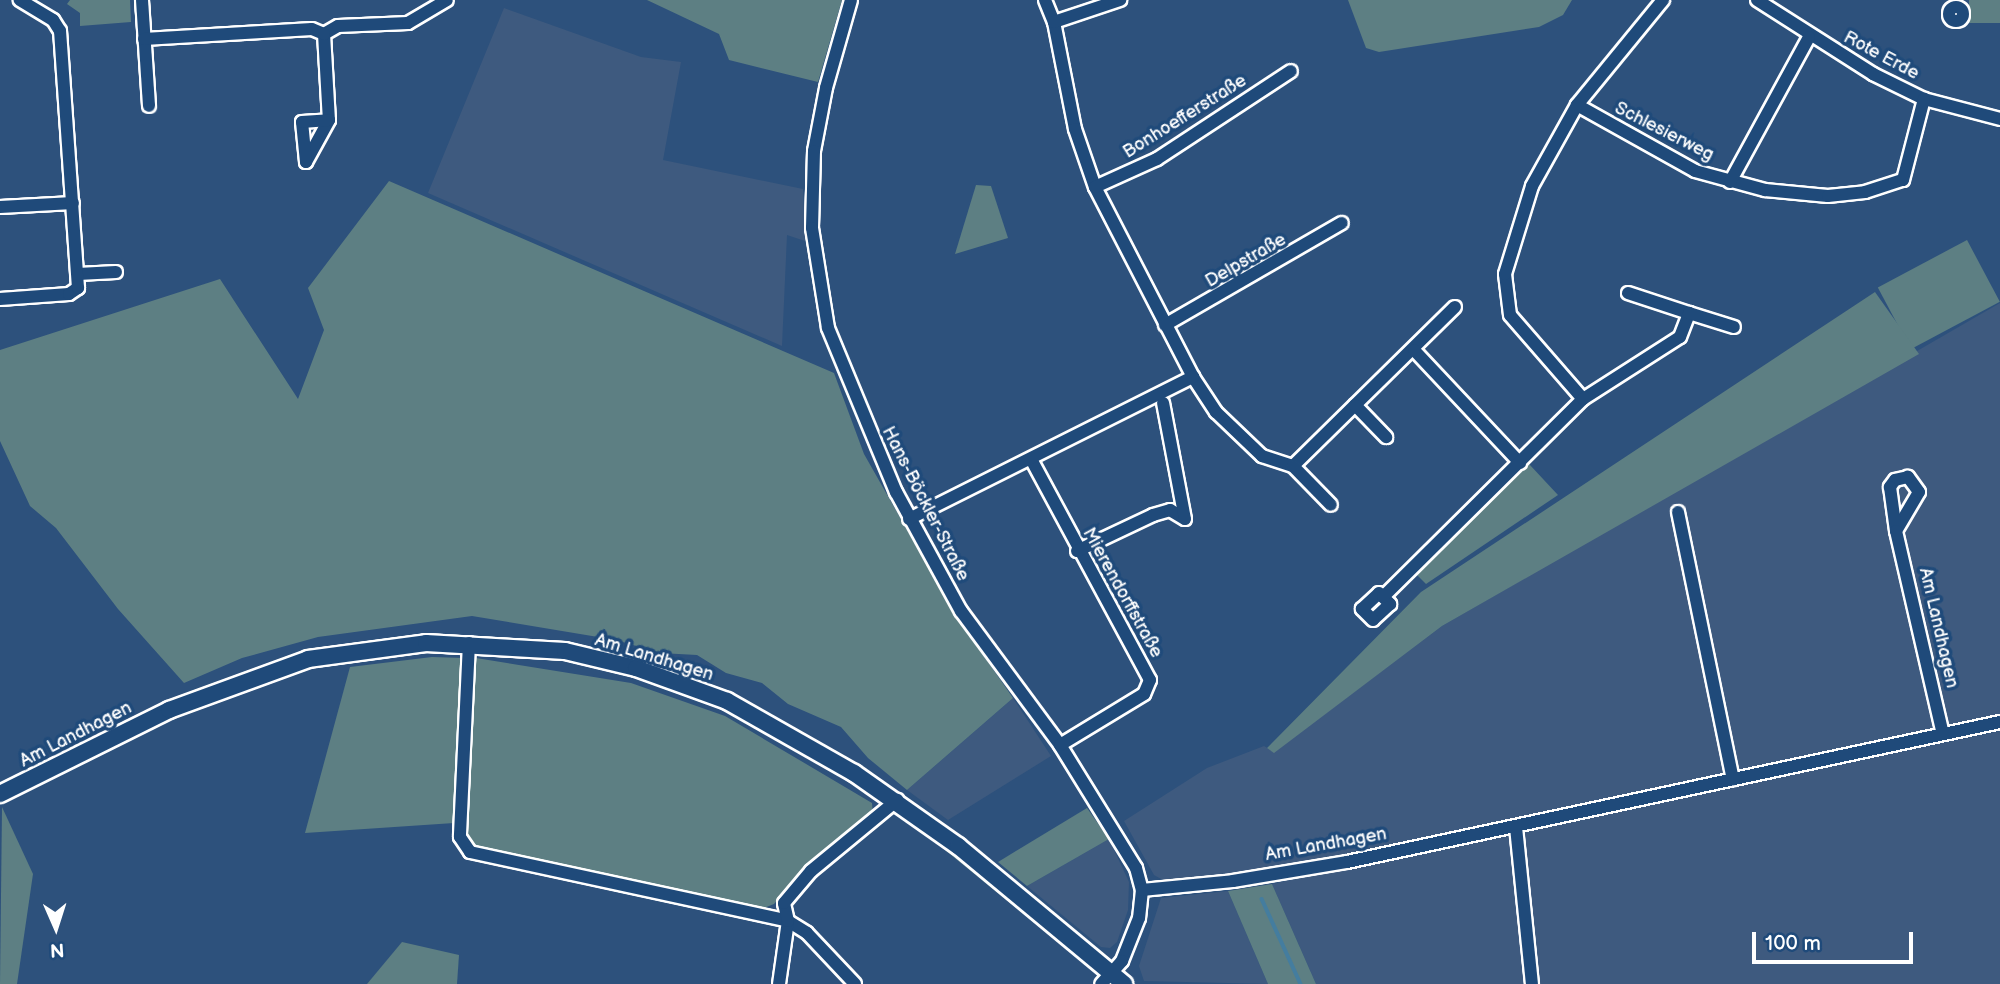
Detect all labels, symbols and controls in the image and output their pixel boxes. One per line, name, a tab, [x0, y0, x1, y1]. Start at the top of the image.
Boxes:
street label: Rote Erde	[1840, 27, 1922, 85]
street label: Bonhoefferstraße	[1119, 70, 1251, 164]
street label: Schlesierweg	[1611, 98, 1717, 166]
street label: Delpstraße	[1202, 229, 1290, 293]
street label: Hans-Böckler-Straße	[877, 423, 973, 585]
street label: Mierendorffstraße	[1077, 524, 1167, 662]
street label: Am Landhagen	[1914, 566, 1962, 690]
street label: Am Landhagen	[592, 630, 716, 686]
street label: Am Landhagen	[16, 698, 136, 772]
street label: Am Landhagen	[1264, 824, 1388, 866]
north arrow	[21, 893, 91, 963]
scale bar	[1755, 918, 1916, 962]
text: 100 m	[1765, 931, 1821, 956]
text: N	[49, 938, 65, 961]

